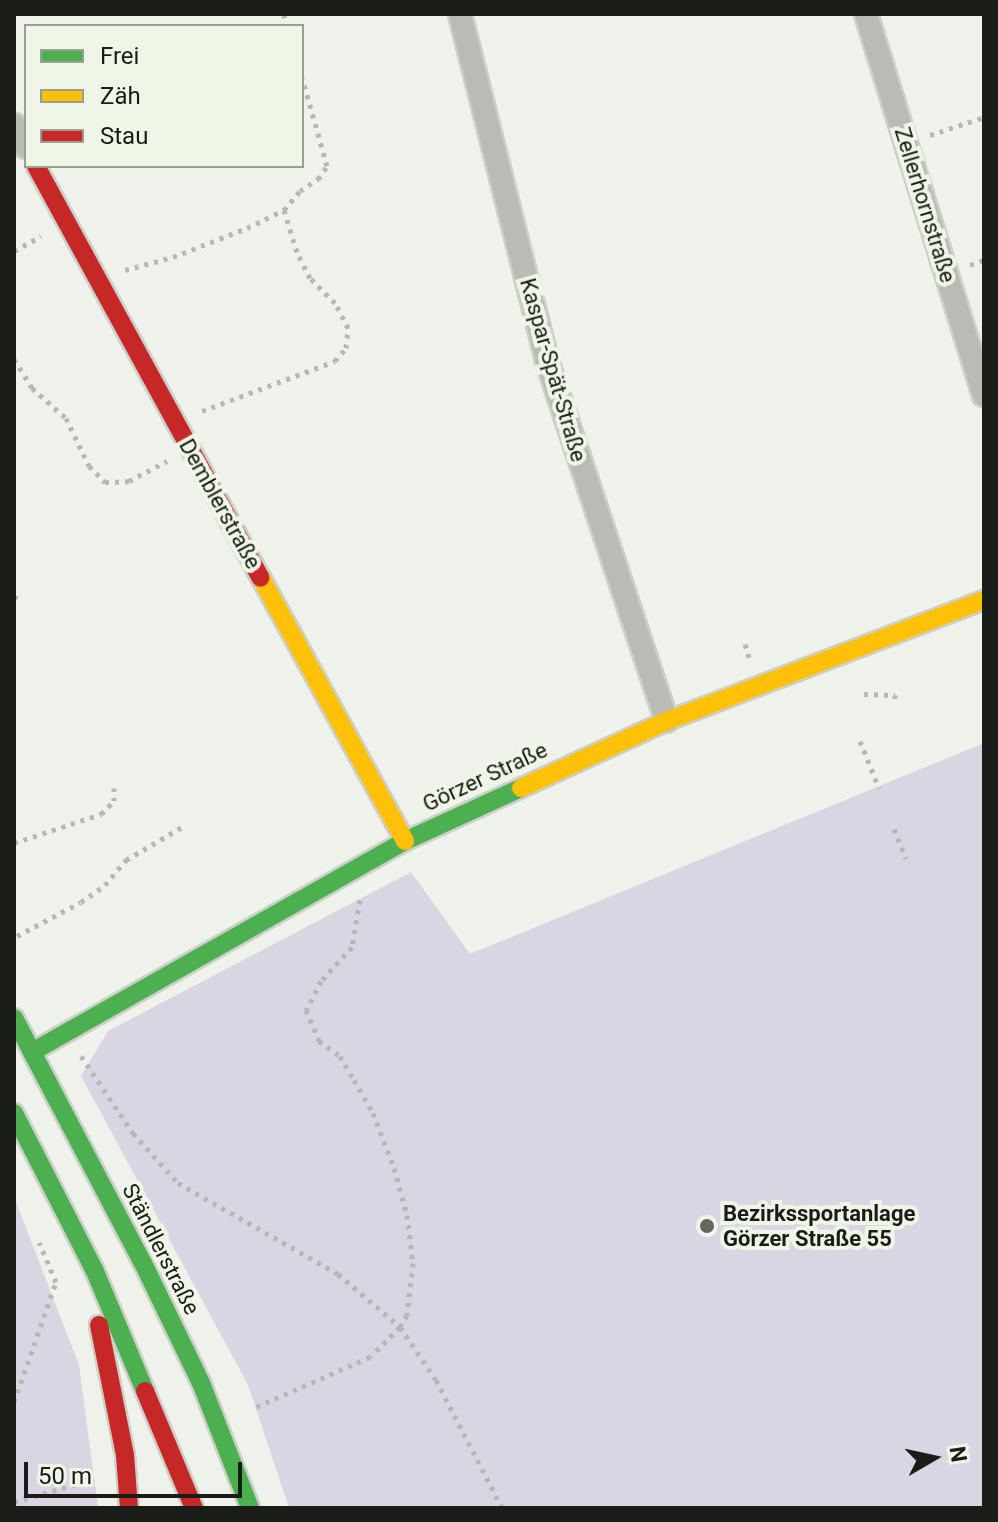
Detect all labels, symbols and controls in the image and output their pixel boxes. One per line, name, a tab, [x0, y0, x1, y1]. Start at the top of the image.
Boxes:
legend	[24, 24, 304, 168]
text: Frei	[100, 42, 139, 70]
text: Zäh	[100, 82, 141, 110]
text: Stau	[100, 122, 148, 150]
street label: Zellerhornstraße	[889, 124, 961, 286]
street label: Kaspar-Spät-Straße	[514, 275, 592, 465]
street label: Demblerstraße	[173, 434, 267, 574]
street label: Görzer Straße	[419, 737, 551, 817]
street label: Ständlerstraße	[117, 1179, 205, 1319]
place label: Bezirkssportanlage Görzer Straße 55	[723, 1200, 915, 1252]
marker: Bezirkssportanlage Görzer Straße 55	[698, 1217, 716, 1235]
north arrow	[894, 1418, 974, 1498]
text: N	[945, 1445, 972, 1464]
scale bar	[28, 1446, 246, 1496]
text: 50 m	[38, 1462, 92, 1490]

